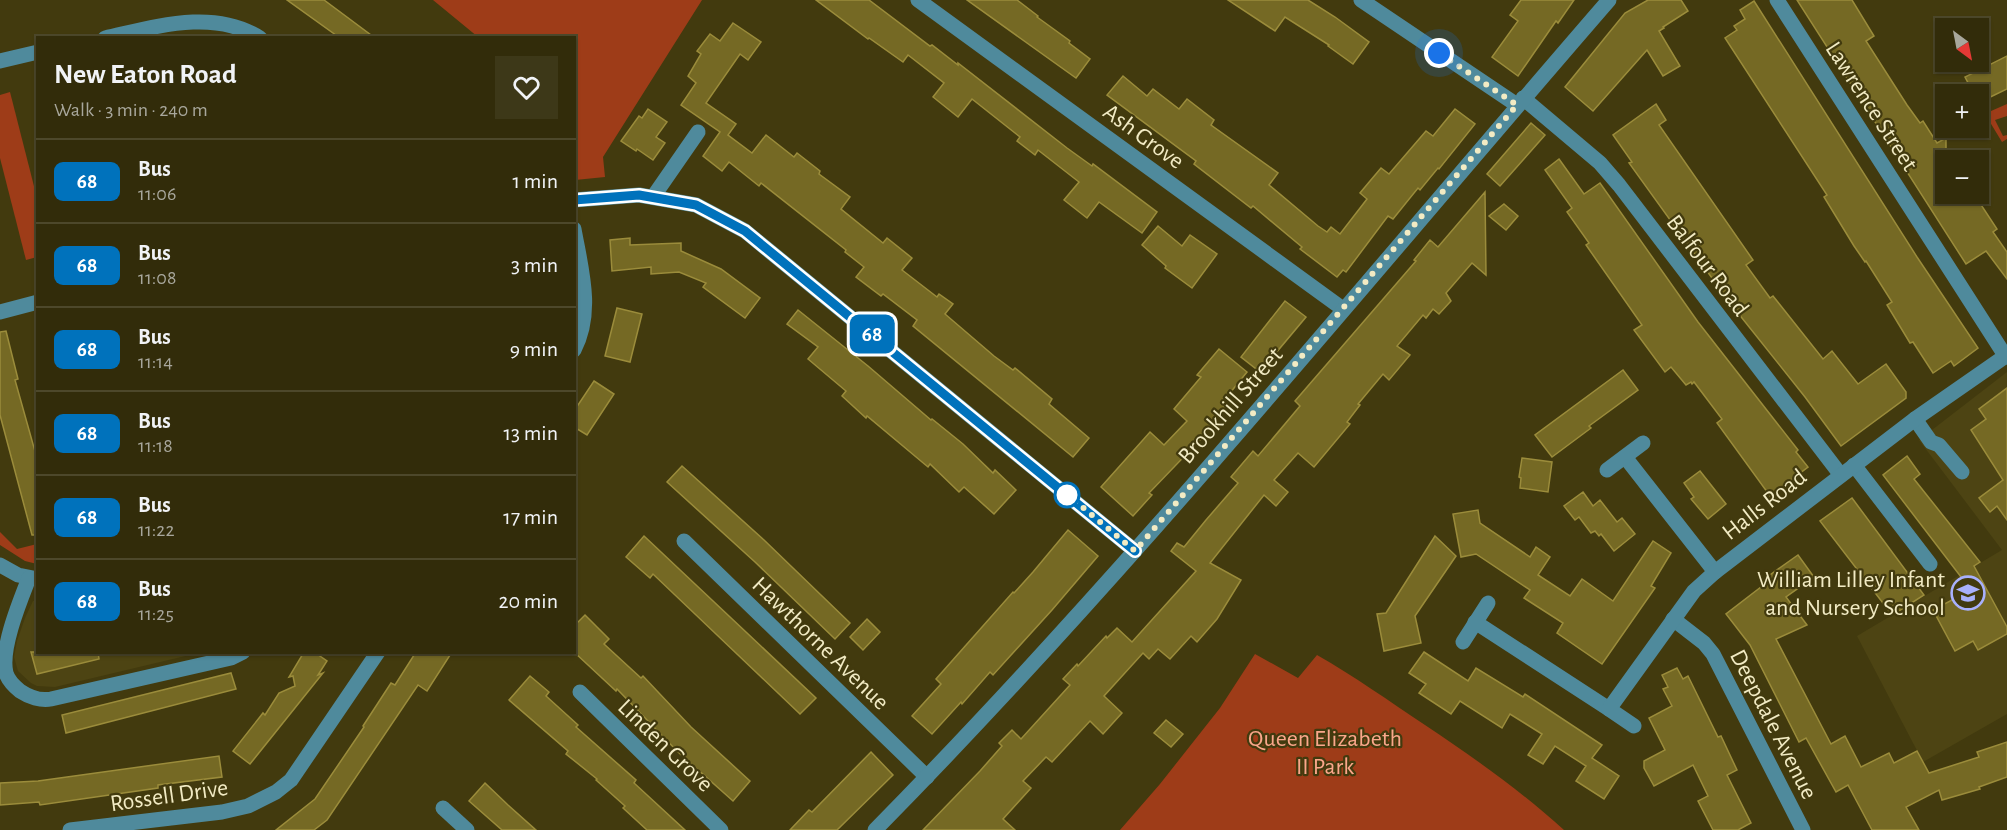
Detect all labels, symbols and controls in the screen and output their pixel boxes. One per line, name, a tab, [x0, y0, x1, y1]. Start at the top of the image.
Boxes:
north arrow	[1935, 18, 1989, 72]
map controls	[1935, 18, 1989, 204]
your location	[1424, 38, 1454, 68]
street label: Lawrence Street	[1821, 38, 1922, 176]
button: heart	[495, 56, 558, 119]
text: New Eaton Road	[54, 61, 237, 89]
button: +	[1935, 84, 1989, 138]
text: Walk · 3 min · 240 m	[54, 100, 208, 120]
street label: Ash Grove	[1099, 100, 1188, 174]
button: −	[1935, 150, 1989, 204]
text: Bus	[138, 158, 171, 180]
text: 1 min	[513, 170, 558, 192]
text: 68	[77, 171, 97, 192]
text: 11:06	[138, 184, 176, 204]
street label: Balfour Road	[1662, 210, 1753, 321]
text: Bus	[138, 242, 171, 264]
text: 3 min	[511, 254, 558, 276]
text: 68	[77, 255, 97, 276]
text: 11:08	[138, 268, 176, 288]
line badge: 68	[845, 314, 899, 354]
text: 68	[862, 324, 882, 345]
text: Bus	[138, 326, 171, 348]
text: 9 min	[510, 338, 558, 360]
text: 68	[77, 339, 97, 360]
street label: Brookhill Street	[1174, 343, 1288, 468]
text: 11:14	[138, 352, 173, 372]
text: Bus	[138, 410, 171, 432]
text: 13 min	[503, 422, 558, 444]
text: 68	[77, 423, 97, 444]
text: 11:18	[138, 436, 173, 456]
street label: Halls Road	[1718, 465, 1811, 545]
unlabelled marker	[1054, 482, 1080, 508]
text: Bus	[138, 494, 171, 516]
text: 17 min	[503, 506, 558, 528]
text: 68	[77, 507, 97, 528]
text: 11:22	[138, 520, 175, 540]
place label: William Lilley Infant and Nursery School	[1757, 568, 1945, 620]
street label: Hawthorne Avenue	[747, 573, 893, 715]
school or university icon: William Lilley Infant and Nursery School	[1950, 575, 1986, 611]
text: Bus	[138, 578, 171, 600]
text: 20 min	[498, 590, 558, 612]
text: 68	[77, 591, 97, 612]
text: 11:25	[138, 604, 174, 624]
street label: Deepdale Avenue	[1725, 646, 1821, 803]
street label: Linden Grove	[613, 695, 718, 797]
park label: Queen Elizabeth II Park	[1248, 727, 1402, 779]
street label: Rossell Drive	[109, 776, 230, 816]

